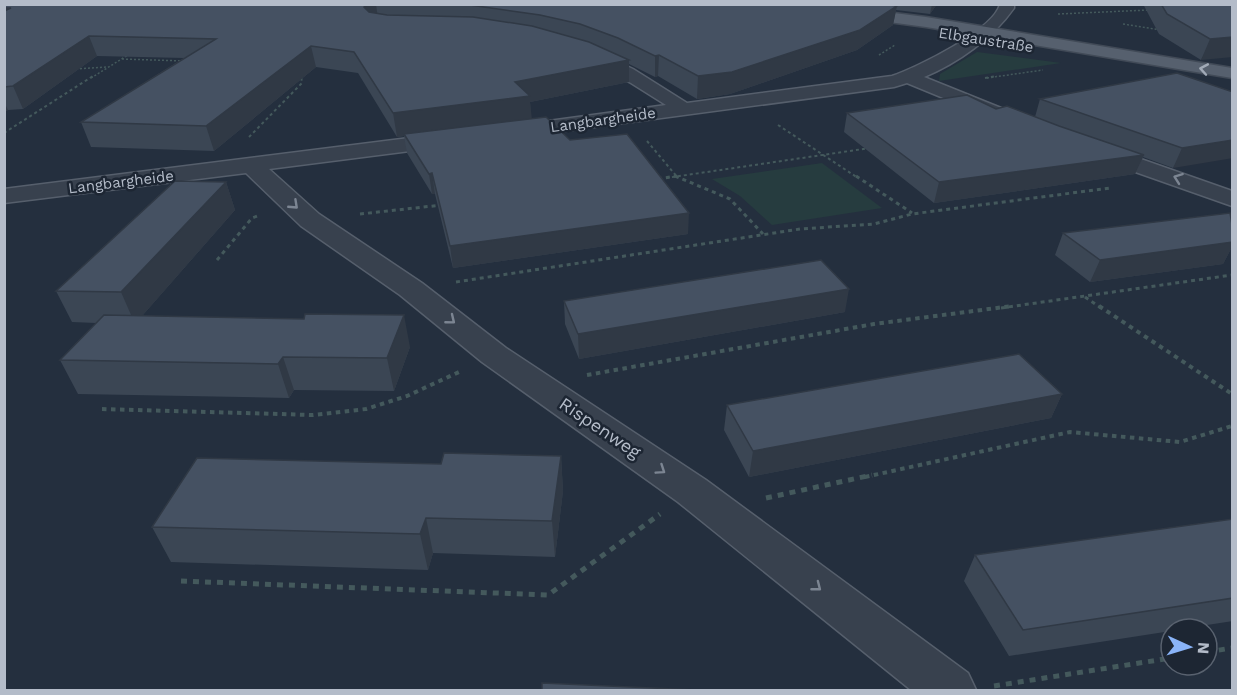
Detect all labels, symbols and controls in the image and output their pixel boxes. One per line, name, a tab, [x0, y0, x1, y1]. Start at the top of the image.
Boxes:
street label: Elbgaustraße	[937, 24, 1035, 56]
one-way arrow	[1199, 63, 1208, 75]
street label: Langbargheide	[549, 104, 657, 136]
street label: Langbargheide	[67, 167, 175, 197]
one-way arrow	[1173, 173, 1184, 186]
one-way arrow	[287, 198, 298, 209]
one-way arrow	[444, 313, 455, 324]
street label: Rispenweg	[556, 393, 645, 463]
one-way arrow	[654, 463, 665, 474]
one-way arrow	[810, 580, 821, 591]
north arrow	[1159, 617, 1219, 677]
text: N	[1194, 641, 1213, 655]

